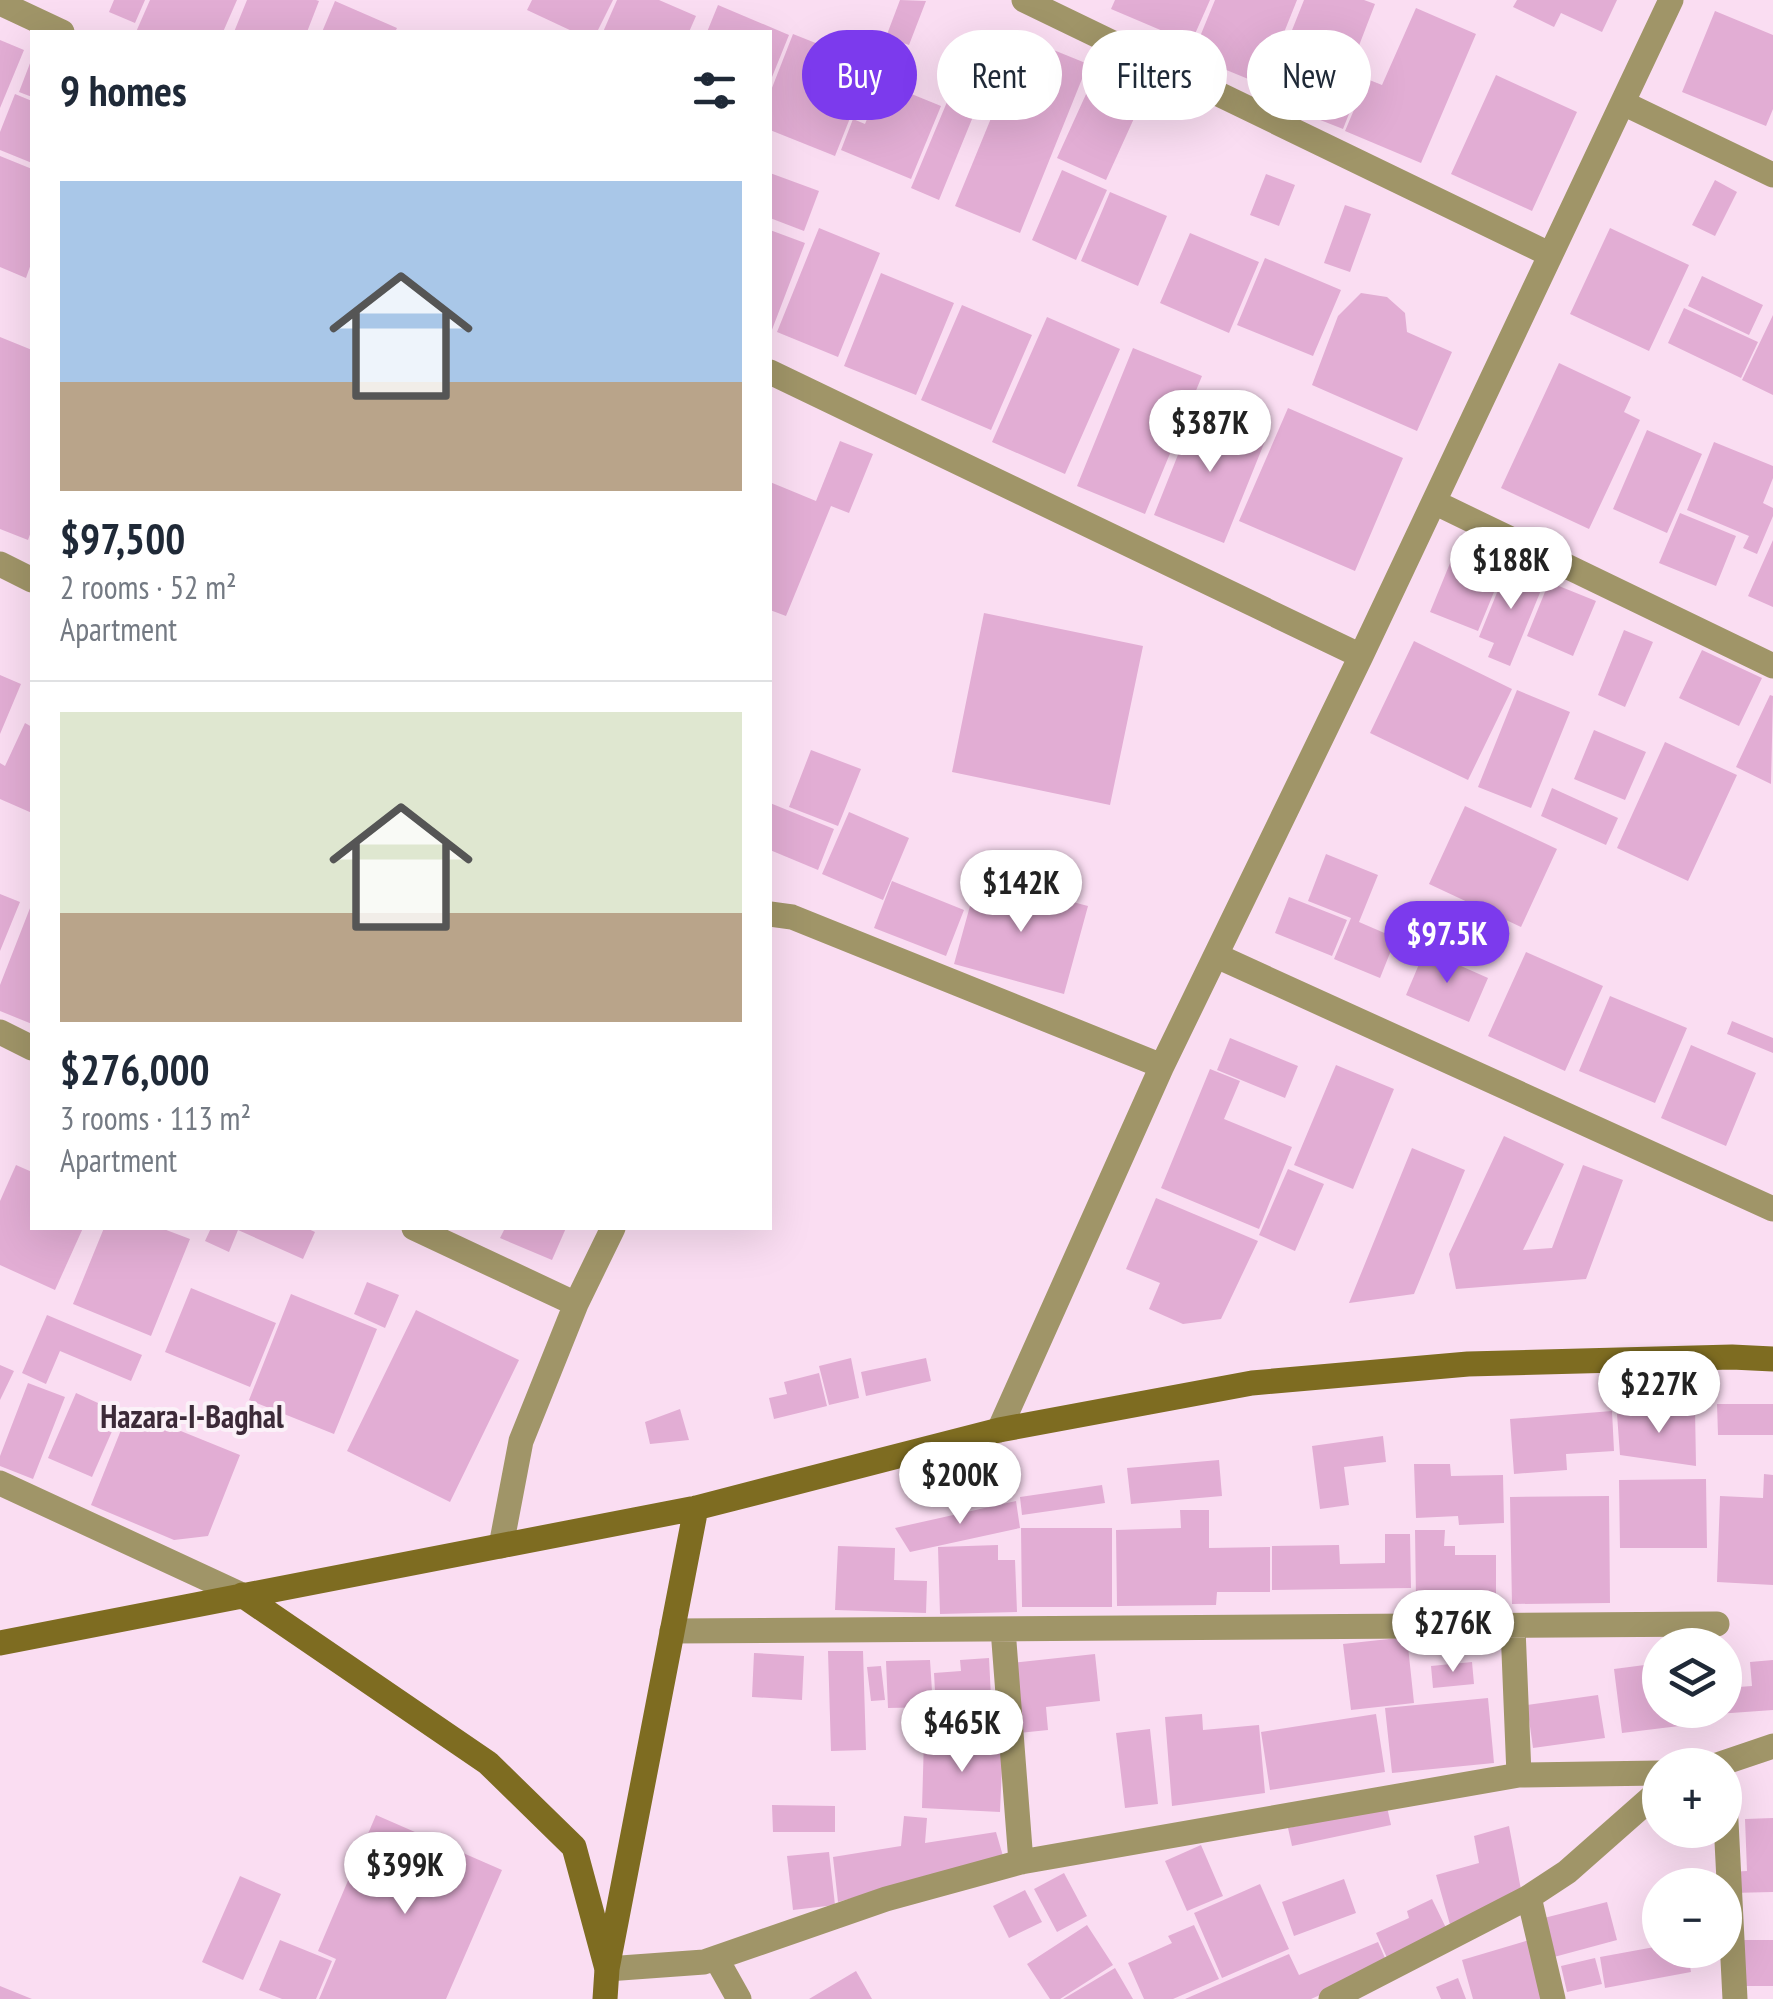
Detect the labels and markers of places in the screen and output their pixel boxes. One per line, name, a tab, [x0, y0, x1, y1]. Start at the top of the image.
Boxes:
pin: $387K	[1140, 390, 1280, 475]
pin: $188K	[1441, 527, 1581, 612]
pin: $142K	[951, 850, 1091, 935]
pin: $97.5K	[1366, 901, 1528, 986]
pin: $227K	[1589, 1351, 1729, 1436]
pin: $200K	[890, 1442, 1030, 1527]
pin: $276K	[1383, 1590, 1523, 1675]
pin: $465K	[892, 1690, 1032, 1775]
pin: $399K	[335, 1832, 475, 1917]

